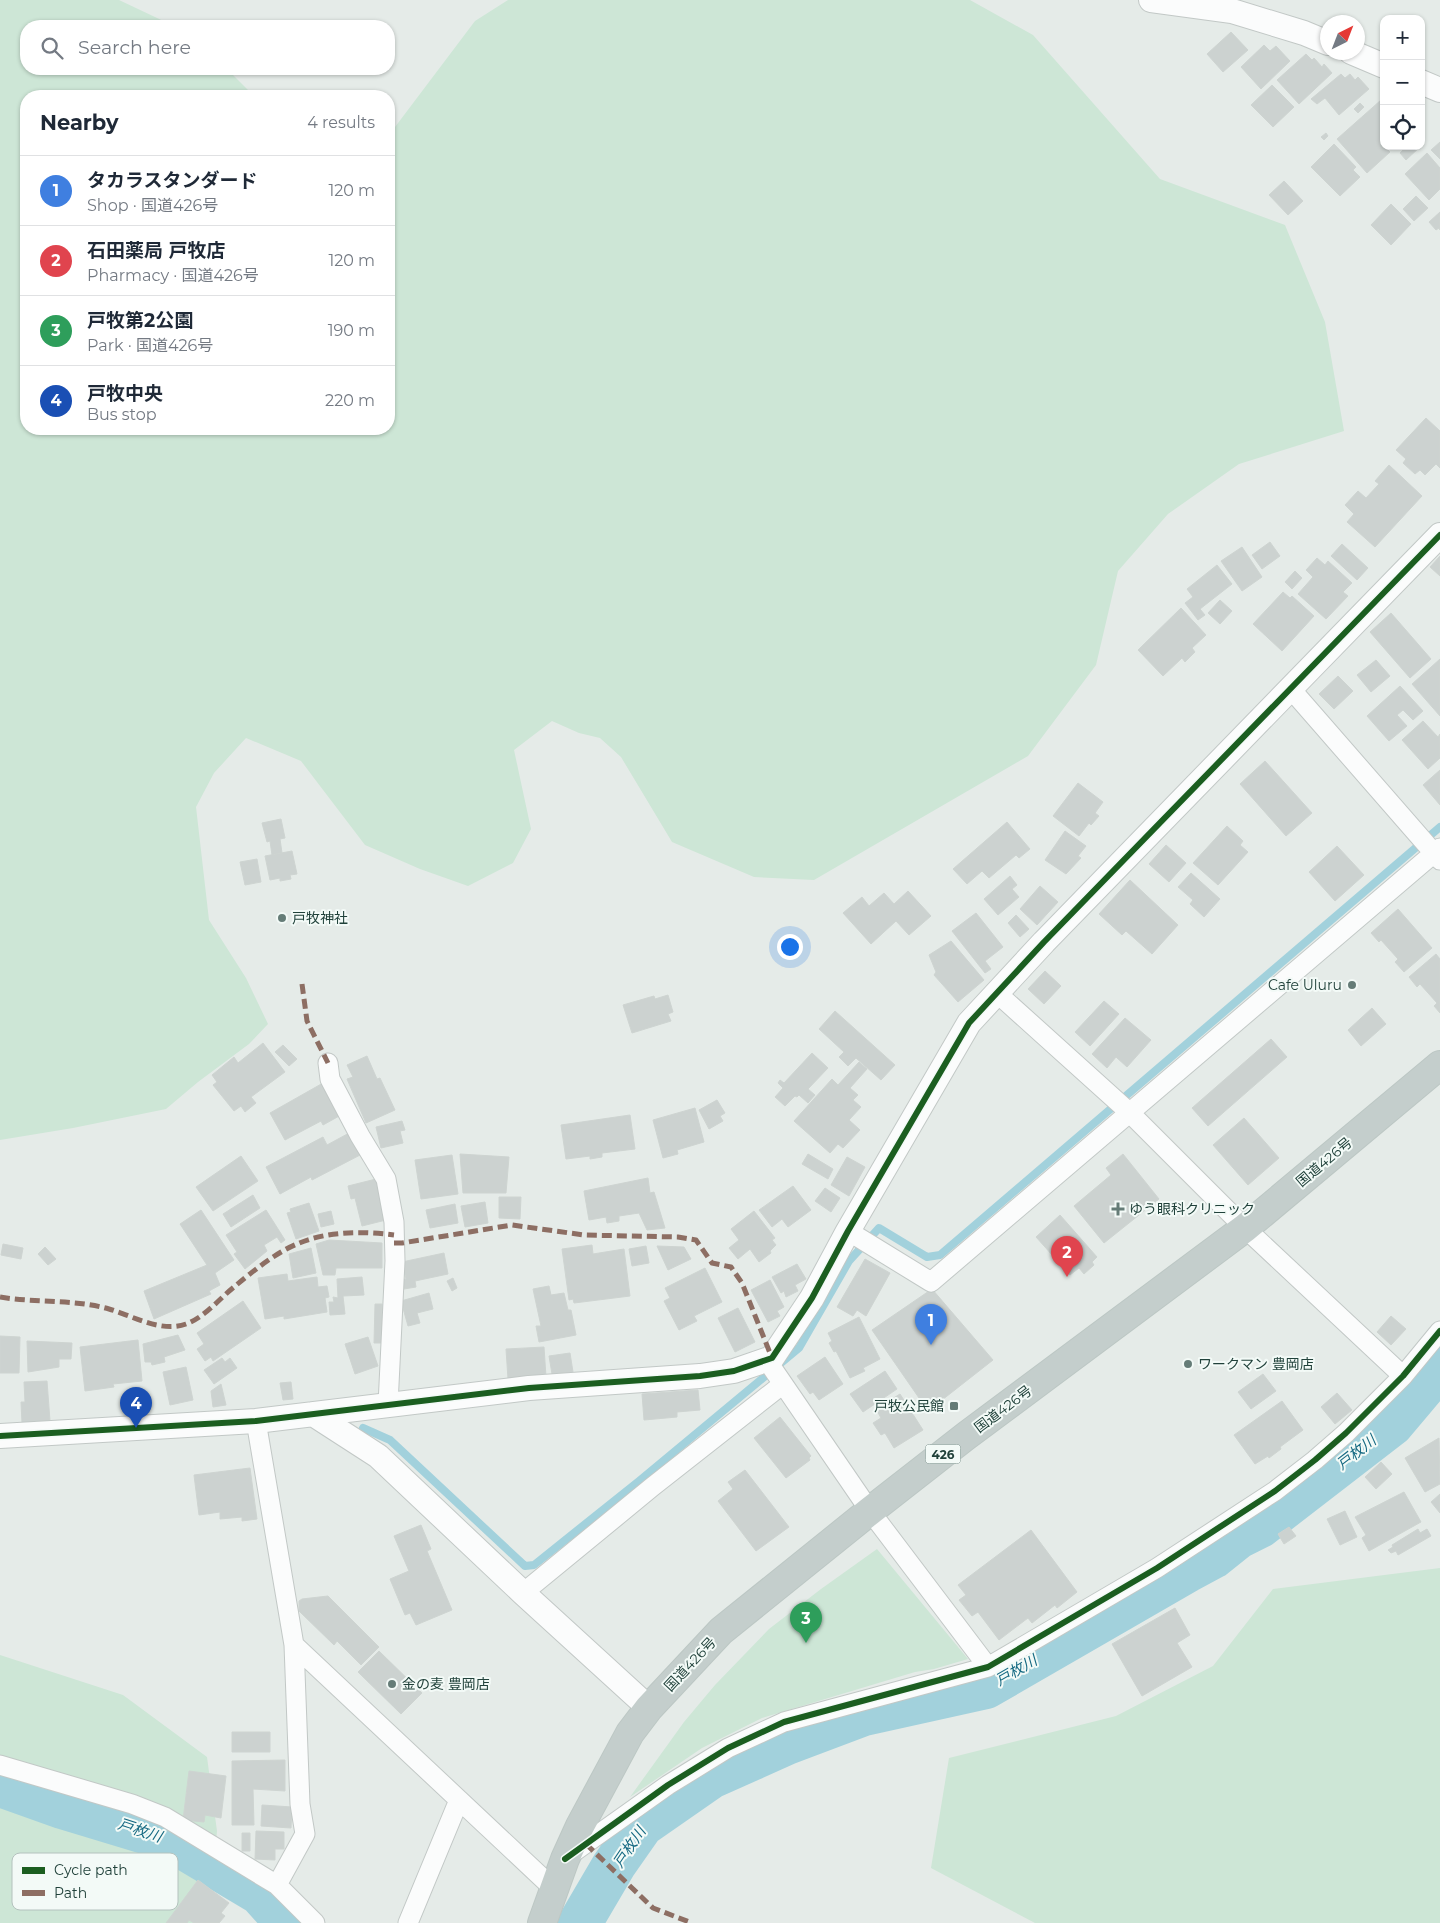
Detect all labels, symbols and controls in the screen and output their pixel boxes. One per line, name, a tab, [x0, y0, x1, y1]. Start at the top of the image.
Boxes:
north arrow	[1320, 15, 1365, 60]
map controls	[1380, 15, 1425, 150]
button: +	[1380, 15, 1425, 60]
search box	[20, 20, 395, 75]
icon: search	[38, 34, 66, 62]
text: Search here	[78, 36, 191, 59]
button: −	[1380, 60, 1425, 105]
button: locate	[1380, 105, 1425, 150]
text: Nearby	[40, 110, 119, 135]
text: 4 results	[307, 113, 375, 132]
text: タカラスタンダード	[87, 169, 258, 192]
text: 1	[53, 181, 59, 200]
text: 120 m	[328, 181, 375, 200]
text: Shop · 国道426号	[87, 196, 218, 215]
text: 石田薬局 戸牧店	[87, 239, 225, 262]
text: 2	[51, 251, 61, 270]
text: 120 m	[328, 251, 375, 270]
text: Pharmacy · 国道426号	[87, 266, 259, 285]
text: 戸牧第2公園	[87, 309, 193, 332]
text: 3	[51, 321, 61, 340]
text: 190 m	[328, 321, 375, 340]
text: Park · 国道426号	[87, 336, 213, 355]
text: 戸牧中央	[87, 382, 163, 405]
text: 4	[50, 391, 62, 410]
text: 220 m	[325, 391, 375, 410]
text: Bus stop	[87, 405, 157, 424]
place label: 戸牧神社	[292, 909, 348, 927]
marker: 戸牧神社	[276, 912, 288, 924]
your location	[777, 934, 803, 960]
place label: Cafe Uluru	[1268, 976, 1342, 994]
marker: Cafe Uluru	[1346, 979, 1358, 991]
street label: 国道426号	[1292, 1133, 1356, 1191]
place label: ゆう眼科クリニック	[1129, 1200, 1255, 1218]
marker: ゆう眼科クリニック	[1111, 1202, 1125, 1216]
pin: 2	[1051, 1236, 1083, 1277]
pin: 1	[915, 1304, 947, 1345]
place label: ワークマン 豊岡店	[1198, 1355, 1314, 1373]
marker: ワークマン 豊岡店	[1182, 1358, 1194, 1370]
street label: 国道426号	[971, 1381, 1035, 1437]
pin: 4	[120, 1387, 152, 1428]
place label: 戸牧公民館	[874, 1397, 944, 1415]
marker: 戸牧公民館	[948, 1400, 960, 1412]
water label: 戸枚川	[1332, 1429, 1381, 1473]
road number: 426	[926, 1445, 960, 1464]
pin: 3	[790, 1602, 822, 1643]
street label: 国道426号	[660, 1633, 720, 1695]
water label: 戸枚川	[992, 1650, 1042, 1689]
place label: 金の麦 豊岡店	[402, 1675, 490, 1693]
marker: 金の麦 豊岡店	[386, 1678, 398, 1690]
water label: 戸枚川	[116, 1814, 166, 1847]
water label: 戸枚川	[609, 1821, 651, 1871]
legend	[12, 1853, 178, 1910]
text: Cycle path	[54, 1861, 128, 1879]
text: Path	[54, 1884, 87, 1902]

